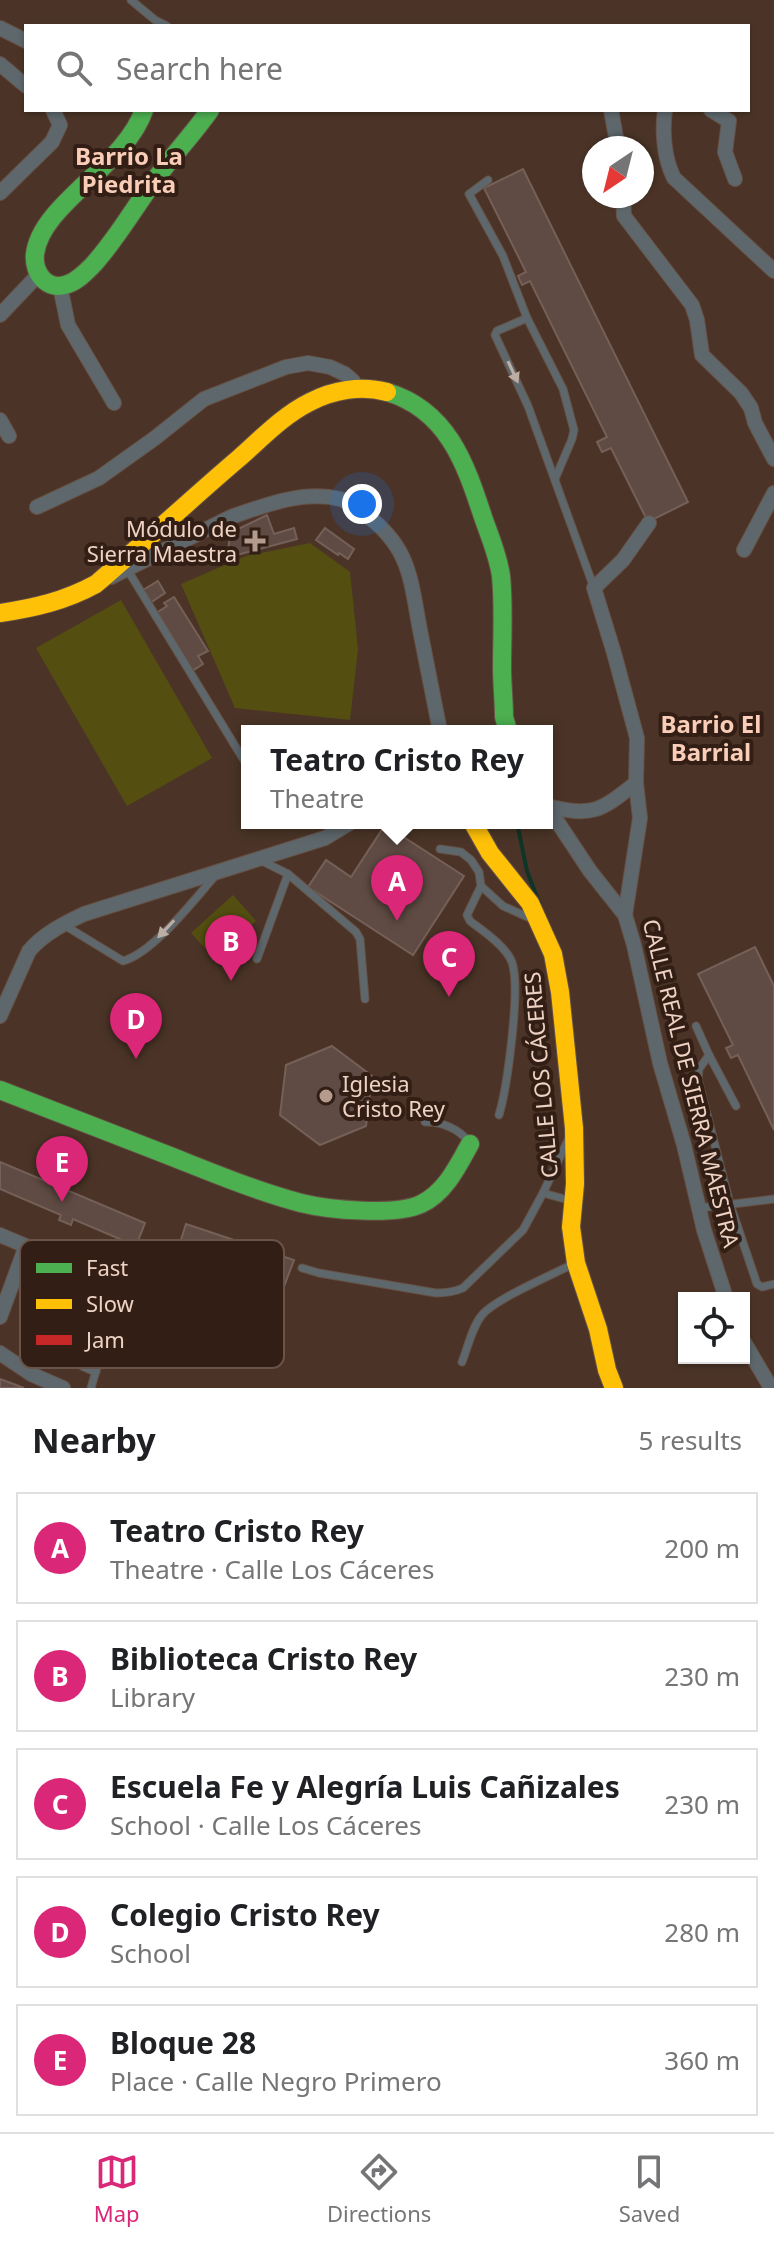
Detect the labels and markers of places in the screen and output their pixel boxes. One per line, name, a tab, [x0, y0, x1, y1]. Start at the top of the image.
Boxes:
place label: Módulo de Sierra Maestra	[87, 513, 237, 568]
marker: Módulo de Sierra Maestra	[244, 530, 266, 552]
pin: A	[371, 855, 423, 921]
pin: B	[205, 915, 257, 981]
pin: C	[423, 931, 475, 997]
pin: D	[110, 993, 162, 1059]
place label: Iglesia Cristo Rey	[342, 1068, 446, 1123]
marker: Iglesia Cristo Rey	[317, 1087, 335, 1105]
pin: E	[36, 1136, 88, 1202]

